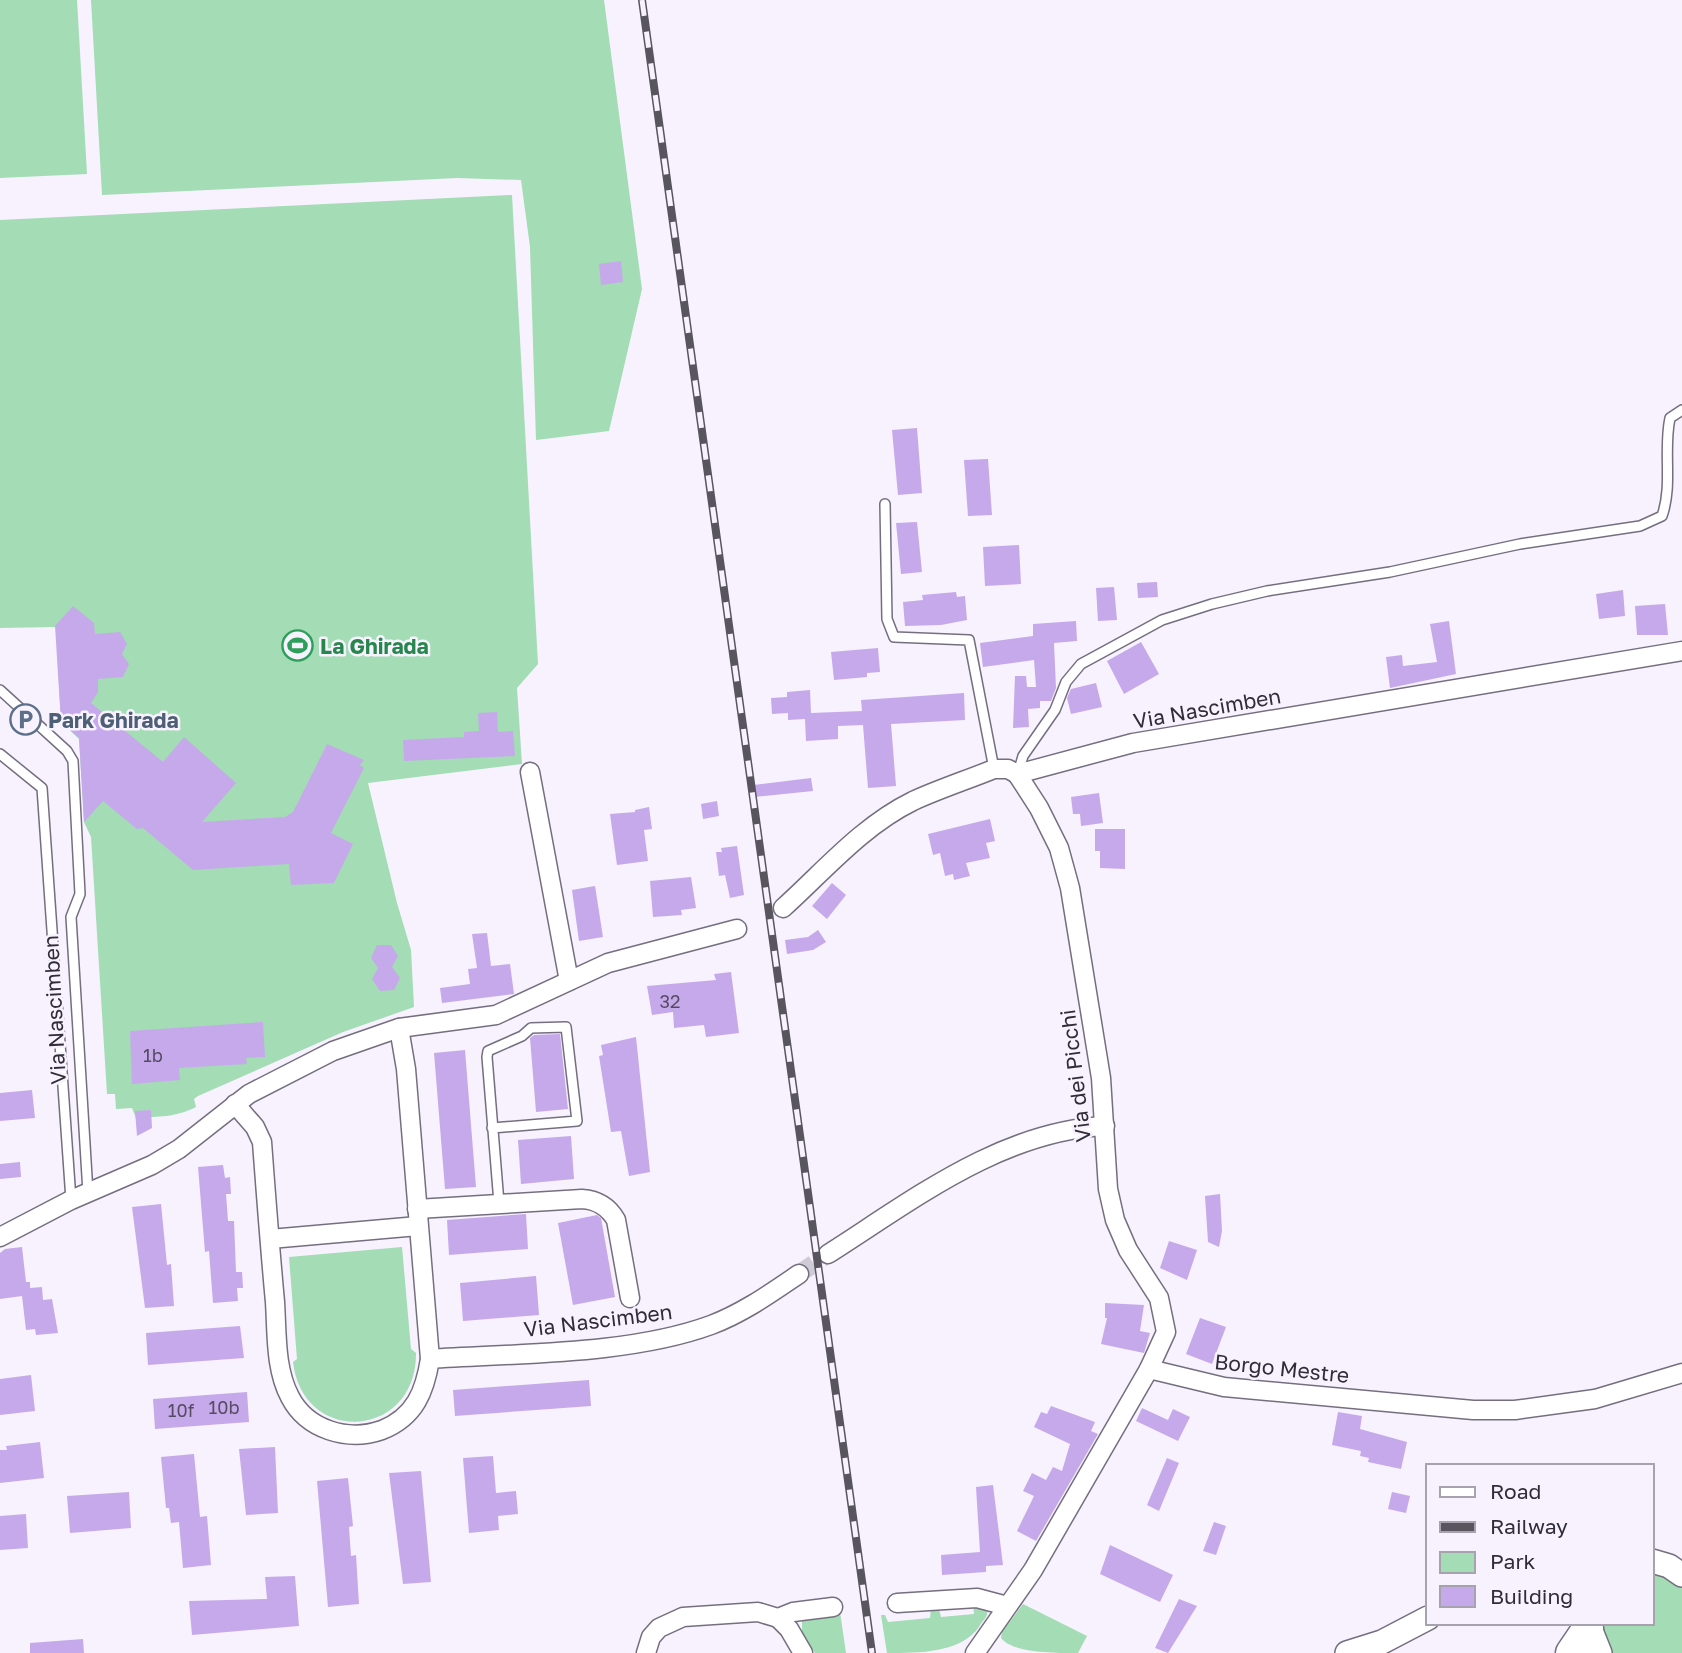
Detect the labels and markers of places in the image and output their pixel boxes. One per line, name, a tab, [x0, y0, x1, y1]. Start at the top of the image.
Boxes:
sports icon: La Ghirada	[280, 629, 314, 663]
place label: La Ghirada	[320, 633, 429, 659]
parking icon: Park Ghirada	[8, 703, 42, 737]
place label: Park Ghirada	[48, 707, 179, 733]

